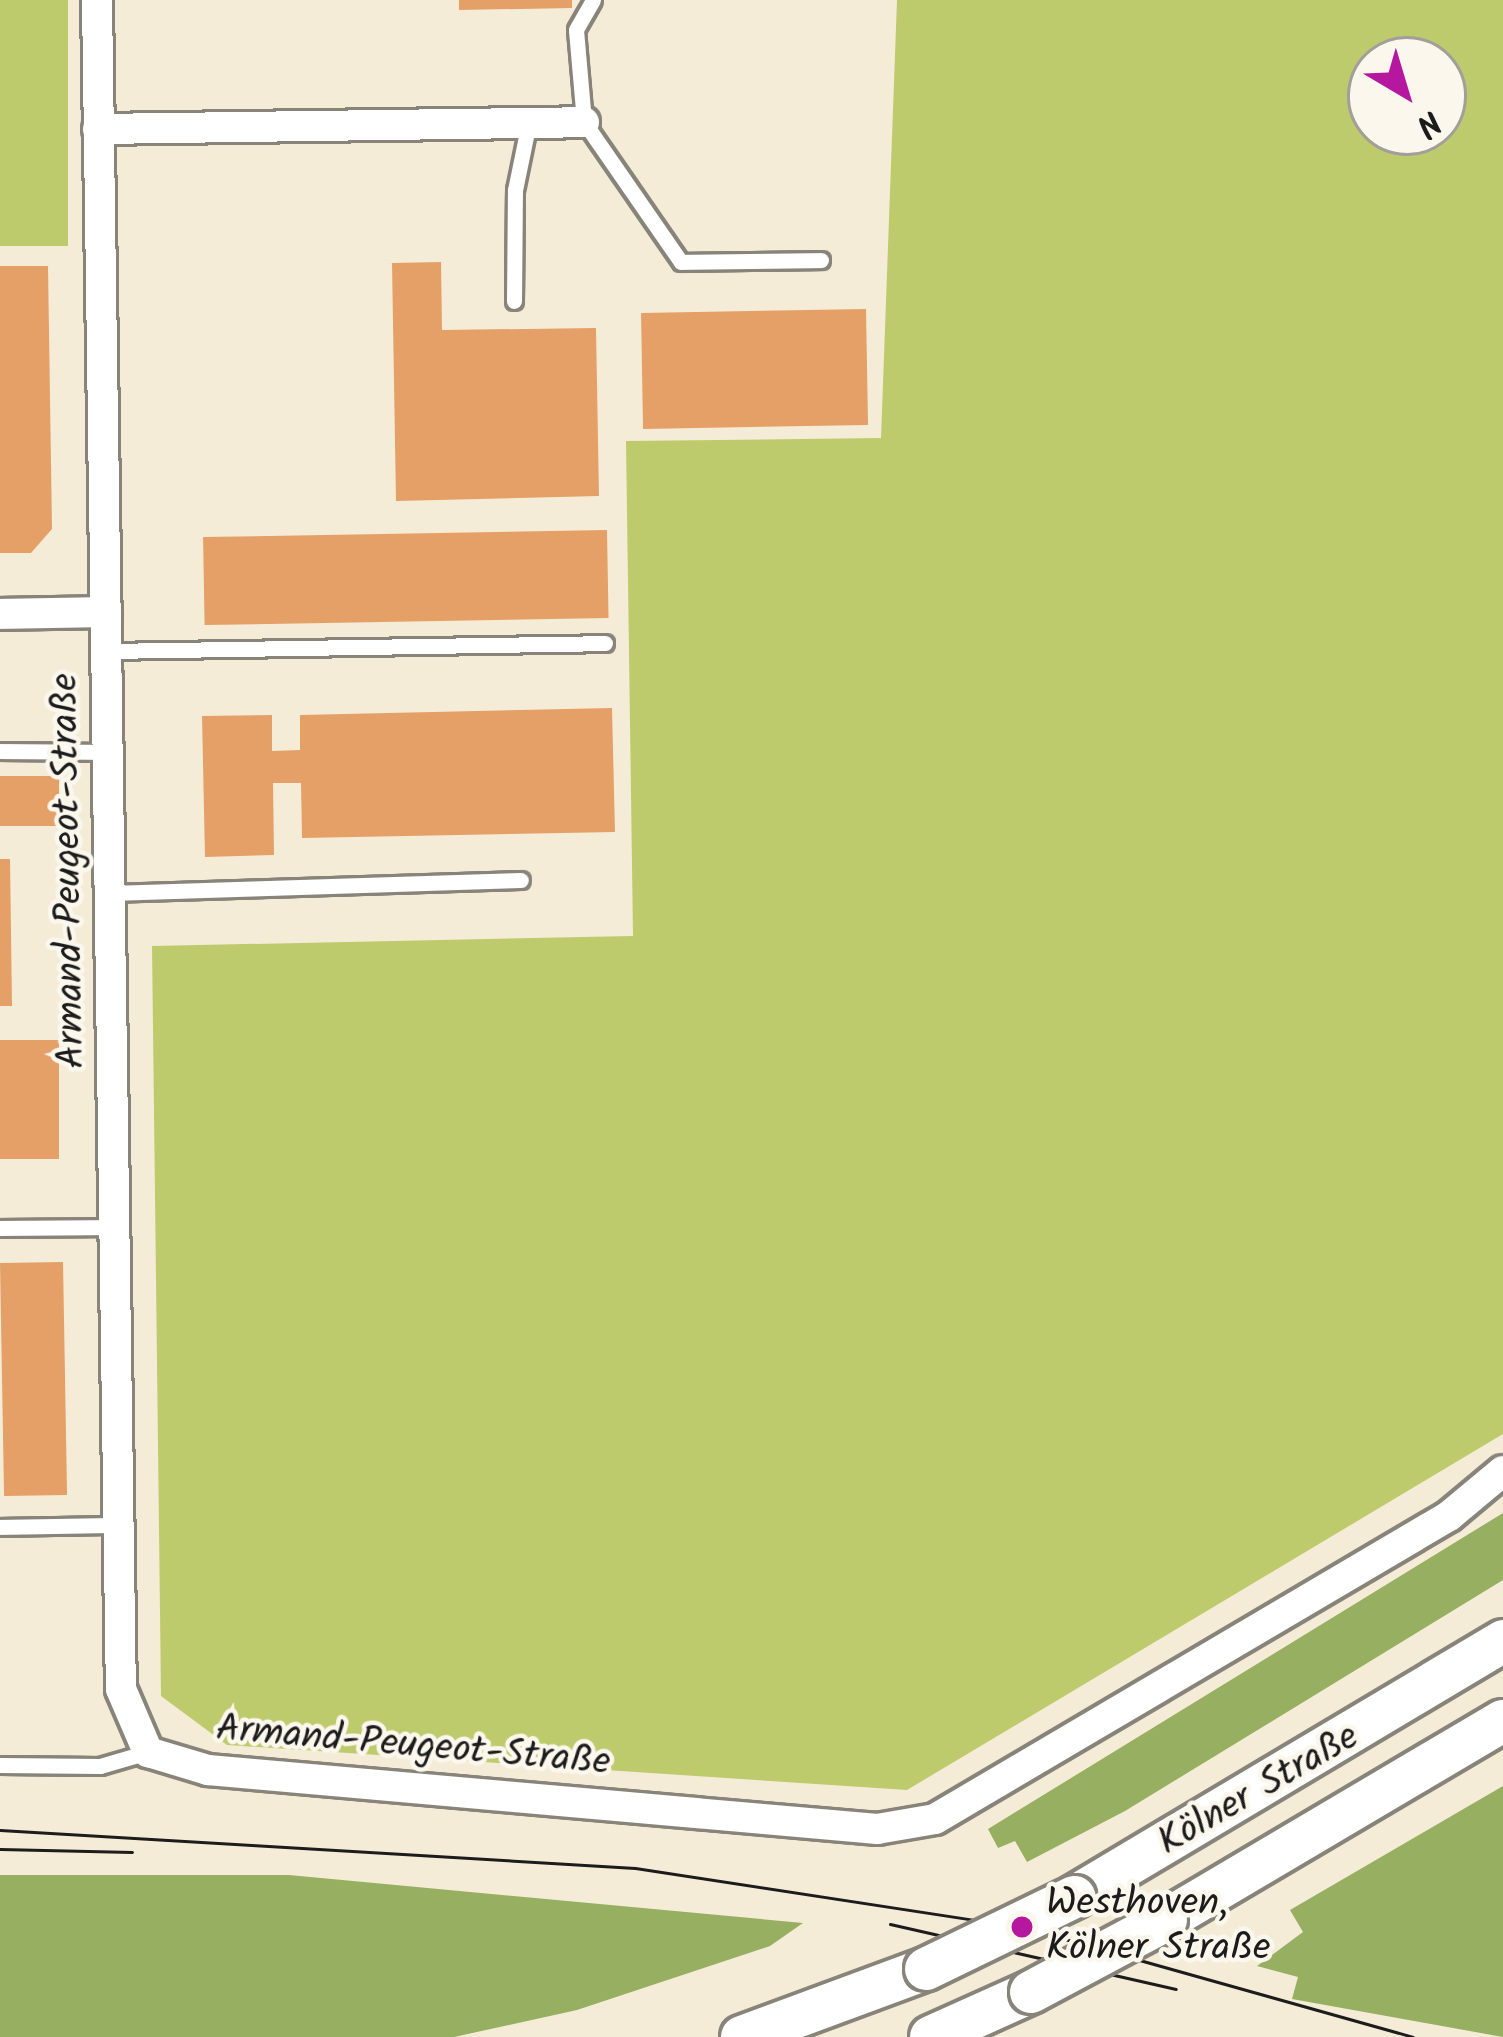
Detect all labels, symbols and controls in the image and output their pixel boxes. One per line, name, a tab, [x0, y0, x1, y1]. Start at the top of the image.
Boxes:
north arrow	[1347, 36, 1467, 156]
text: N	[1403, 95, 1452, 150]
street label: Armand-Peugeot-Straße	[43, 673, 97, 1069]
street label: Armand-Peugeot-Straße	[214, 1706, 612, 1788]
street label: Kölner Straße	[1150, 1715, 1368, 1867]
place label: Westhoven, Kölner Straße	[1046, 1882, 1270, 1973]
marker: Westhoven, Kölner Straße	[1009, 1914, 1035, 1940]

